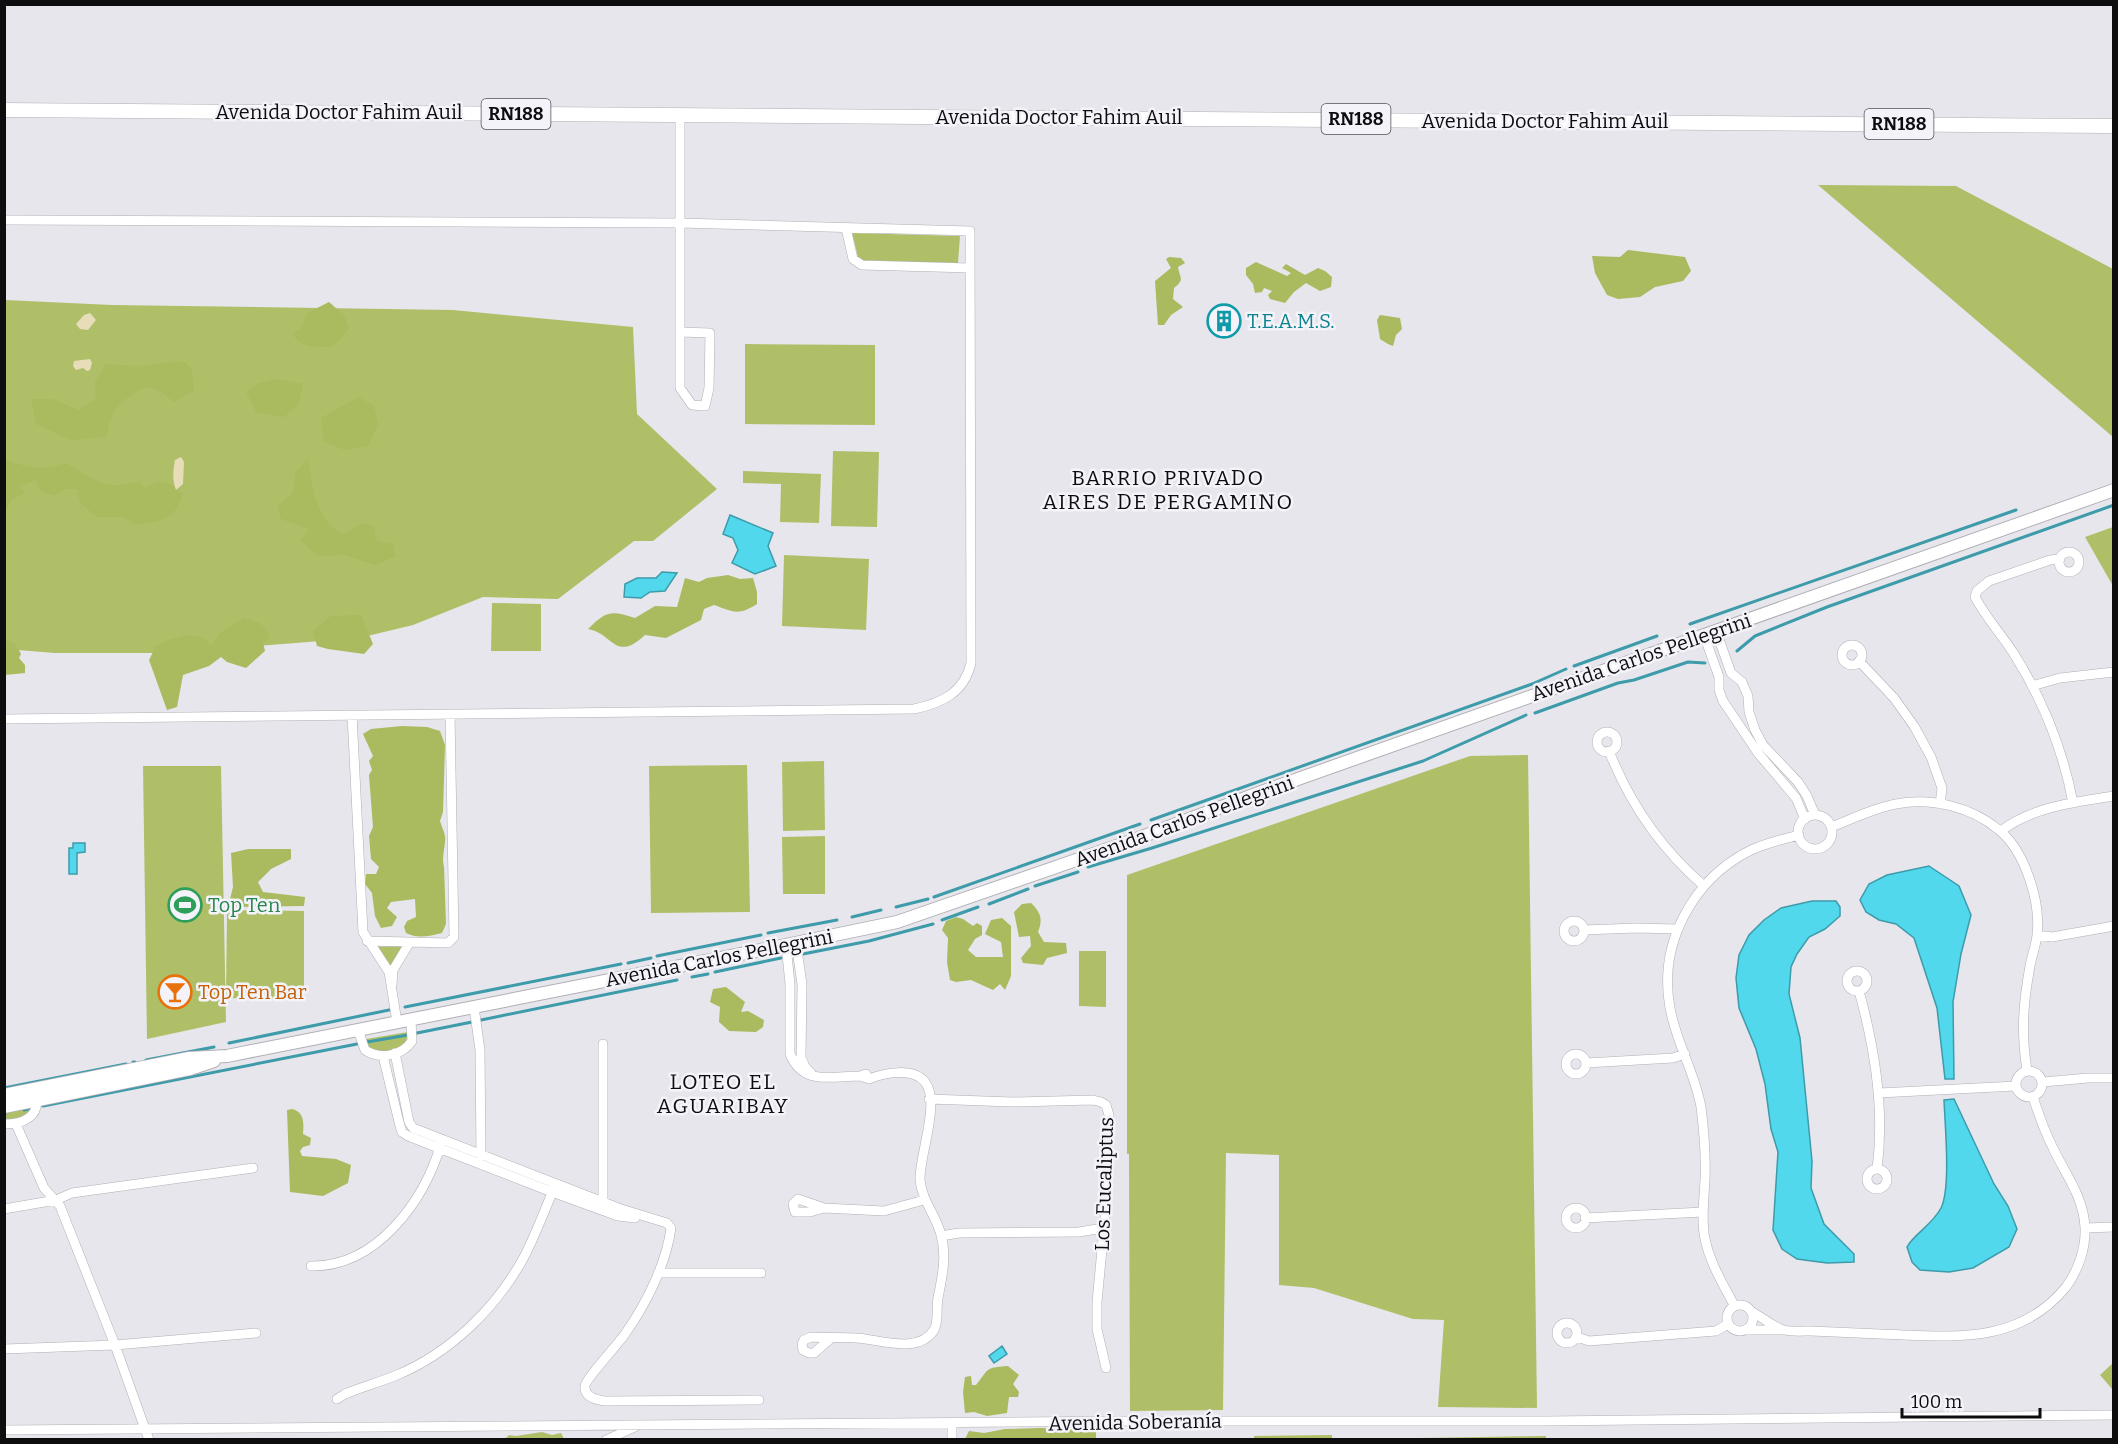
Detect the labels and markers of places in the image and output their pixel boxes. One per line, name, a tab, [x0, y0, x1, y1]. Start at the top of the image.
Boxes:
building icon: T.E.A.M.S.	[1206, 303, 1242, 339]
place label: T.E.A.M.S.	[1247, 309, 1335, 333]
sports icon: Top Ten	[167, 887, 203, 923]
place label: Top Ten	[208, 893, 281, 917]
bar icon: Top Ten Bar	[157, 974, 193, 1010]
place label: Top Ten Bar	[198, 980, 307, 1004]

